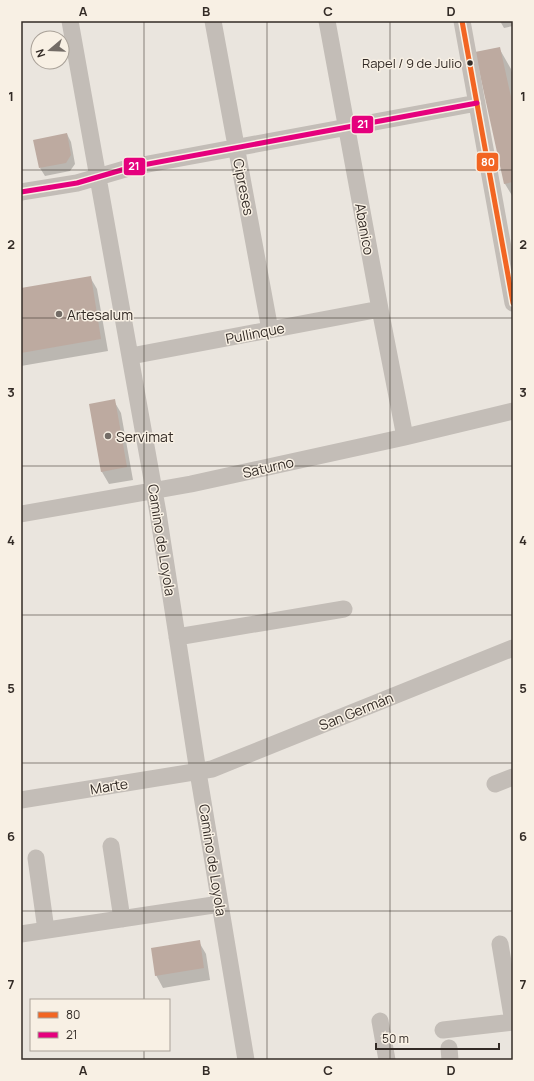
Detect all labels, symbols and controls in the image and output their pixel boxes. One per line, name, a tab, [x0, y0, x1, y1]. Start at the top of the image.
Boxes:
text: A	[79, 2, 88, 20]
text: B	[202, 2, 210, 20]
text: C	[323, 2, 333, 20]
text: D	[446, 2, 456, 20]
north arrow	[30, 30, 70, 70]
text: N	[32, 47, 48, 60]
place label: Rapel / 9 de Julio	[362, 54, 462, 72]
marker: Rapel / 9 de Julio	[465, 58, 475, 68]
text: 1	[8, 87, 14, 105]
text: 1	[520, 87, 526, 105]
line badge: 21	[351, 115, 374, 134]
text: 21	[357, 116, 369, 131]
line badge: 80	[476, 152, 499, 172]
text: 80	[481, 154, 495, 169]
line badge: 21	[123, 157, 146, 176]
street label: Cipreses	[229, 157, 259, 217]
text: 21	[128, 158, 140, 173]
street label: Abanico	[351, 202, 379, 256]
text: 2	[7, 235, 15, 253]
text: 2	[519, 235, 527, 253]
place label: Artesalum	[67, 305, 133, 324]
marker: Artesalum	[54, 309, 64, 319]
street label: Pullinque	[224, 318, 286, 348]
text: 3	[7, 383, 15, 401]
text: 3	[519, 383, 527, 401]
place label: Servimat	[116, 427, 174, 446]
marker: Servimat	[103, 431, 113, 441]
street label: Saturno	[241, 452, 295, 482]
street label: Camino de Loyola	[144, 483, 180, 597]
text: 4	[7, 531, 15, 549]
text: 4	[519, 531, 527, 549]
text: 5	[7, 679, 15, 697]
text: 5	[519, 679, 527, 697]
street label: San Germán	[316, 687, 396, 735]
street label: Marte	[89, 774, 129, 798]
street label: Camino de Loyola	[195, 803, 231, 917]
text: 6	[7, 827, 15, 845]
text: 6	[519, 827, 527, 845]
text: 7	[8, 975, 15, 993]
text: 7	[520, 975, 527, 993]
legend	[30, 999, 170, 1051]
text: 80	[66, 1006, 80, 1023]
scale bar	[376, 1025, 499, 1051]
text: 21	[66, 1026, 78, 1043]
text: 50 m	[382, 1030, 409, 1047]
text: A	[79, 1061, 88, 1079]
text: B	[202, 1061, 210, 1079]
text: C	[323, 1061, 333, 1079]
text: D	[446, 1061, 456, 1079]

